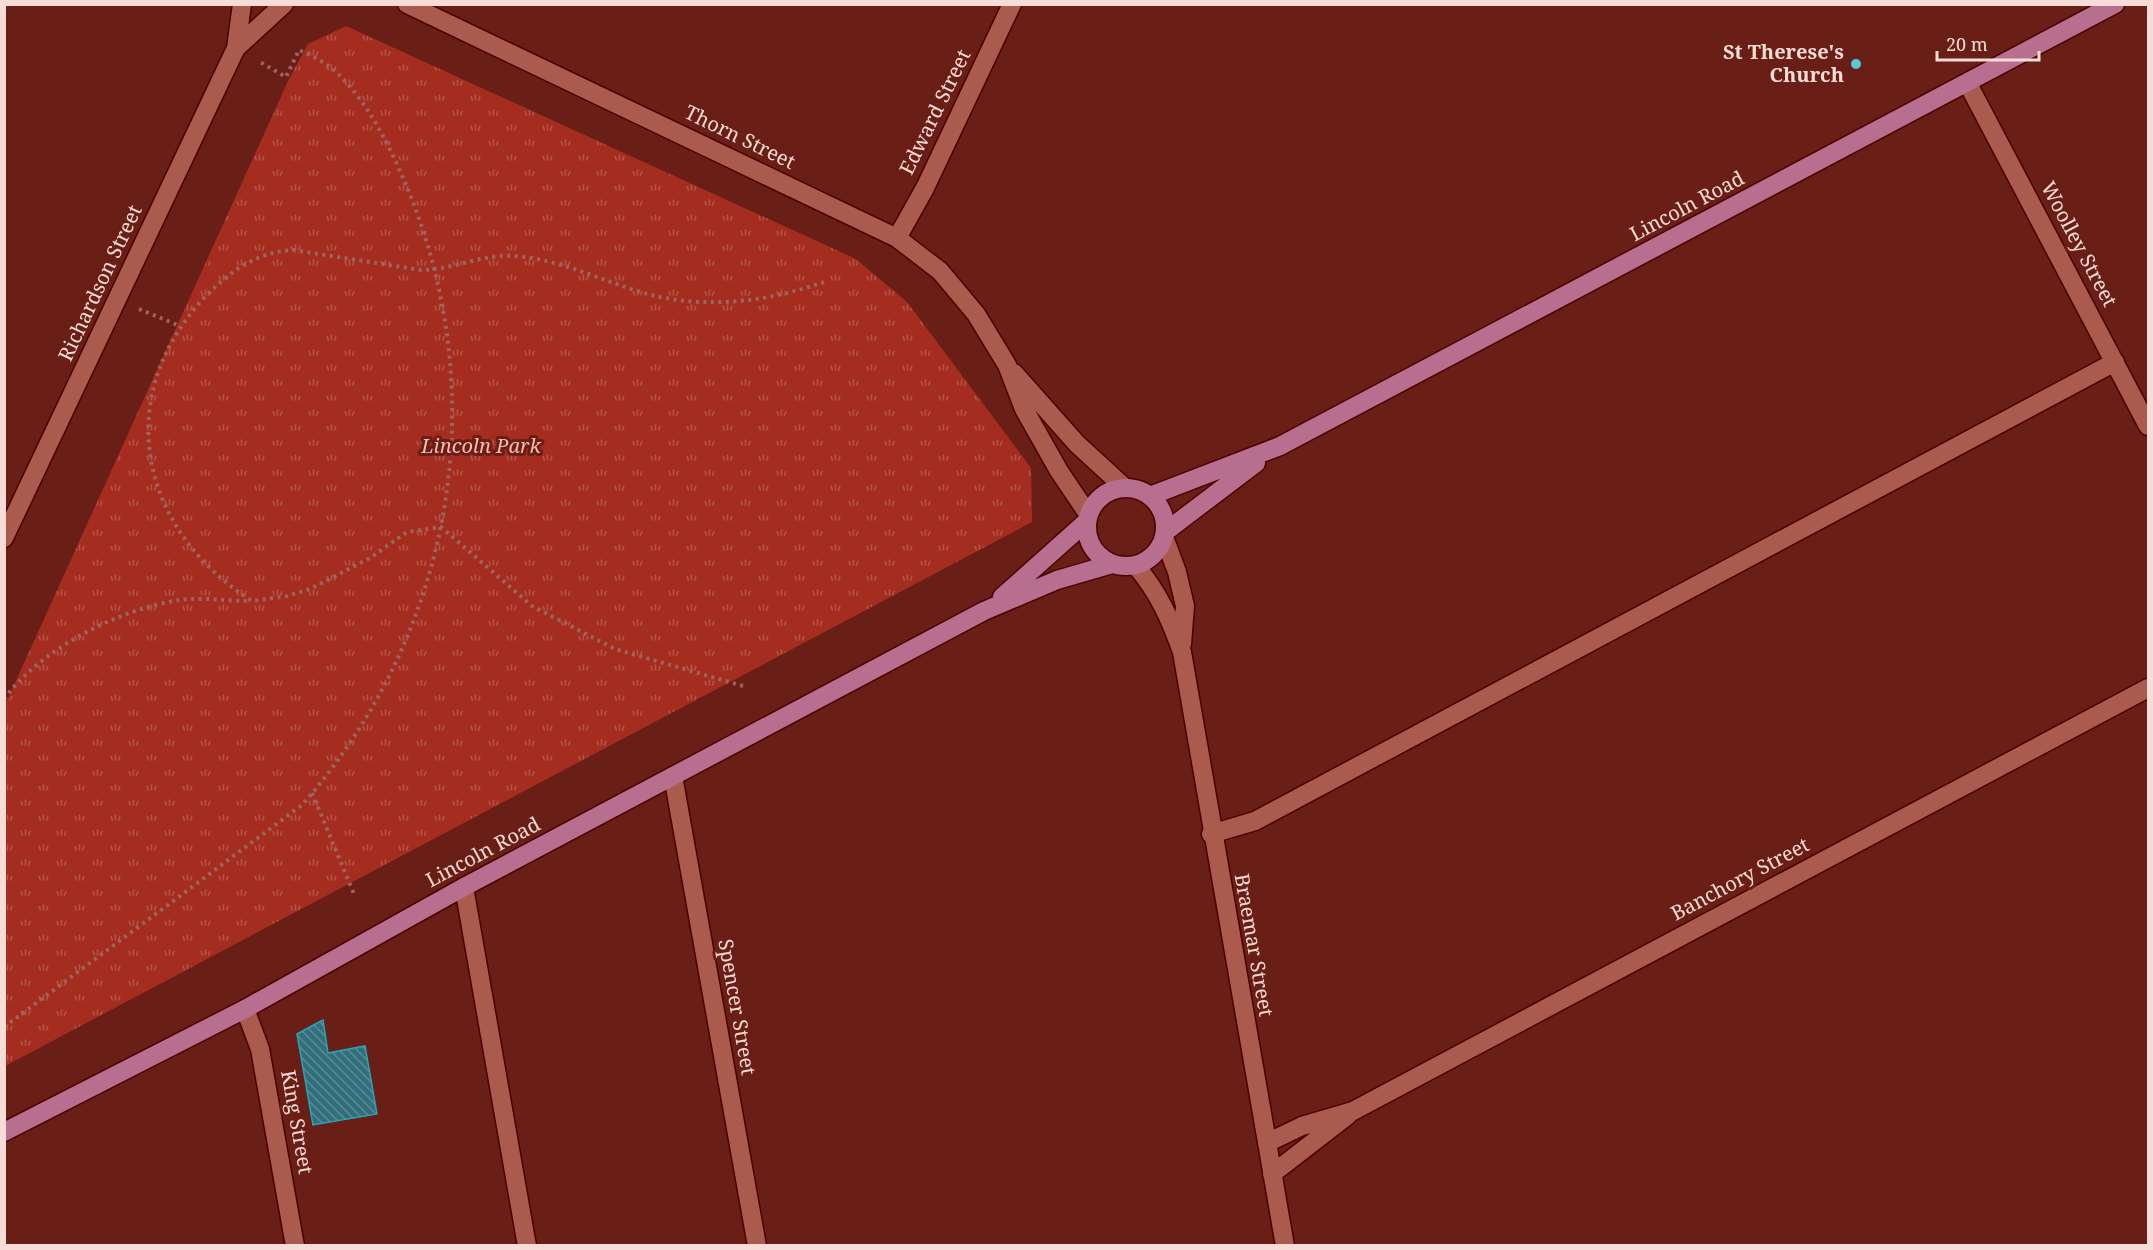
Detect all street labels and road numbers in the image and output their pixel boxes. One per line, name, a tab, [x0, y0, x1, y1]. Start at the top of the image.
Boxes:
street label: Edward Street	[893, 45, 976, 179]
street label: Thorn Street	[680, 98, 800, 175]
street label: Lincoln Road	[1625, 164, 1749, 247]
street label: Woolley Street	[2035, 176, 2124, 311]
street label: Richardson Street	[52, 200, 148, 365]
street label: Lincoln Road	[421, 810, 545, 893]
street label: Banchory Street	[1666, 831, 1814, 926]
street label: Braemar Street	[1229, 871, 1280, 1018]
street label: Spencer Street	[712, 937, 763, 1077]
street label: King Street	[275, 1068, 320, 1176]

